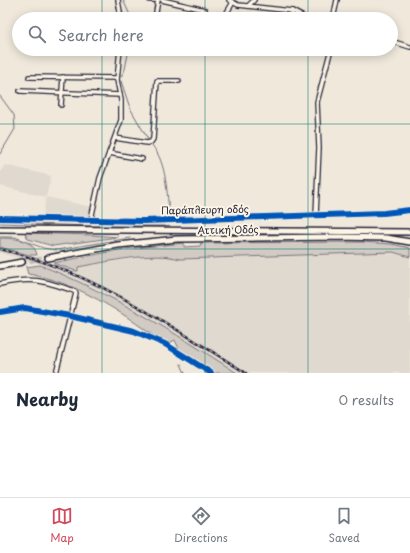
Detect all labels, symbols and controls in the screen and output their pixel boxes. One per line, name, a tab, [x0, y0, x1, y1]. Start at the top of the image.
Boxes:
search box	[12, 12, 398, 56]
icon: search	[26, 23, 48, 45]
text: Search here	[58, 23, 144, 46]
street label: Παράπλευρη οδός	[161, 201, 249, 217]
street label: Αττική Οδός	[197, 221, 259, 237]
text: Nearby	[16, 386, 78, 412]
text: 0 results	[339, 390, 394, 409]
tab: Map	[50, 505, 74, 546]
tab: Directions	[174, 505, 228, 546]
tab: Saved	[328, 505, 360, 546]

